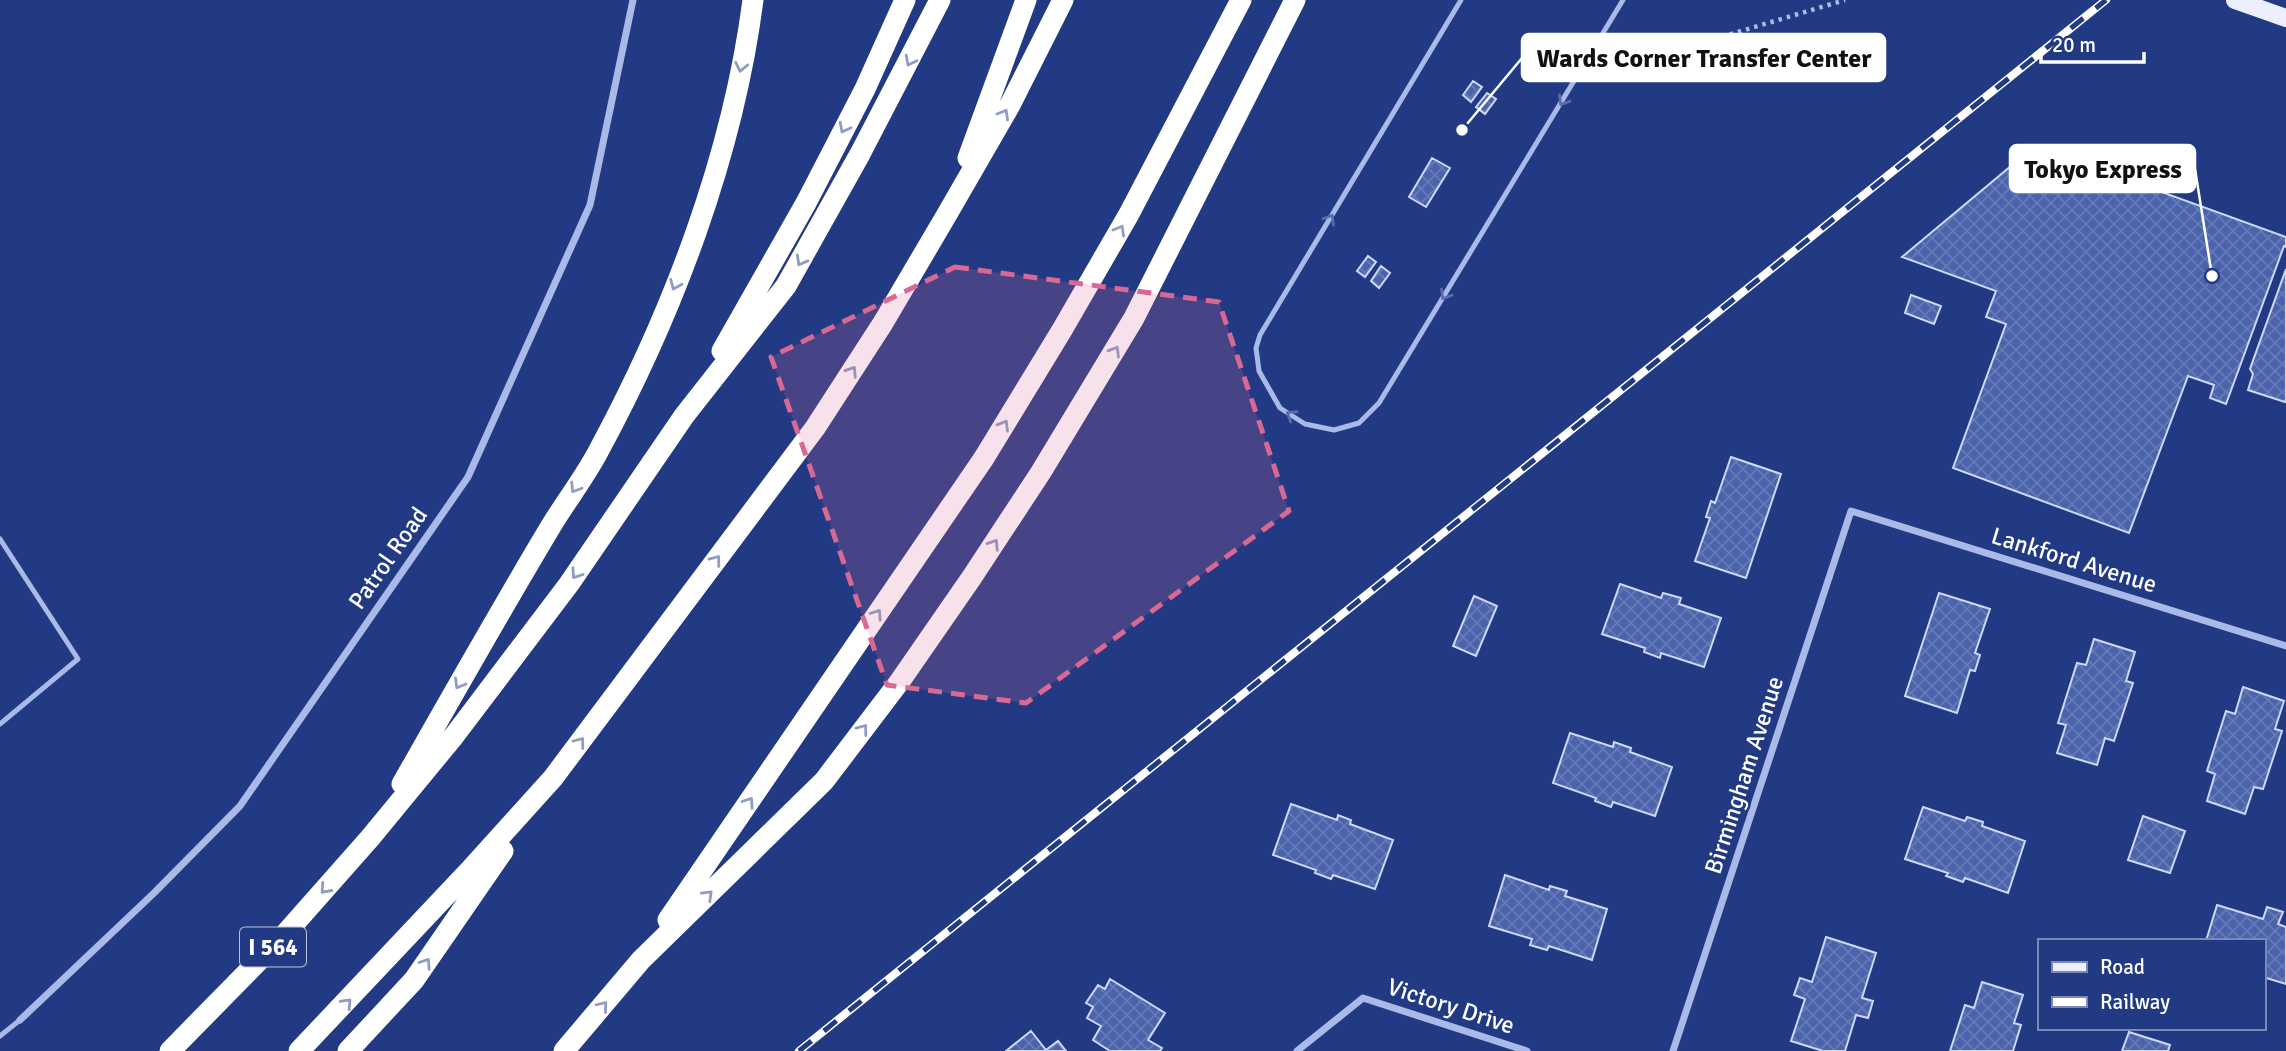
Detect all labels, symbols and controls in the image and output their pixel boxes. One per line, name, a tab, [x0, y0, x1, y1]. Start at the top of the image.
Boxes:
scale bar	[2041, 21, 2144, 65]
text: 20 m	[2052, 32, 2096, 58]
callout: Wards Corner Transfer Center	[1522, 34, 1885, 81]
text: Wards Corner Transfer Center	[1536, 43, 1872, 75]
one-way arrow	[905, 54, 918, 66]
one-way arrow	[734, 61, 749, 73]
one-way arrow	[1559, 93, 1572, 106]
one-way arrow	[996, 109, 1009, 122]
one-way arrow	[839, 121, 853, 133]
callout: Tokyo Express	[2010, 145, 2195, 192]
text: Tokyo Express	[2024, 154, 2182, 186]
one-way arrow	[1321, 213, 1334, 226]
one-way arrow	[1112, 224, 1125, 237]
one-way arrow	[796, 253, 809, 266]
one-way arrow	[670, 278, 684, 290]
one-way arrow	[1440, 287, 1453, 300]
one-way arrow	[1106, 345, 1119, 358]
one-way arrow	[844, 366, 856, 379]
one-way arrow	[1285, 410, 1298, 423]
one-way arrow	[996, 420, 1009, 433]
one-way arrow	[570, 481, 583, 494]
street label: Patrol Road	[342, 501, 434, 615]
street label: Lankford Avenue	[1988, 521, 2160, 599]
one-way arrow	[986, 538, 999, 551]
one-way arrow	[708, 555, 720, 567]
one-way arrow	[572, 566, 585, 579]
one-way arrow	[869, 609, 882, 622]
street label: Birmingham Avenue	[1698, 672, 1790, 878]
one-way arrow	[454, 677, 467, 690]
one-way arrow	[855, 725, 868, 737]
one-way arrow	[571, 737, 584, 749]
one-way arrow	[741, 797, 753, 810]
one-way arrow	[321, 881, 333, 894]
one-way arrow	[700, 891, 712, 903]
road number: I 564	[240, 928, 306, 966]
legend	[2038, 939, 2265, 1030]
text: Road	[2100, 954, 2145, 980]
one-way arrow	[418, 958, 430, 971]
street label: Victory Drive	[1384, 971, 1518, 1041]
text: Railway	[2100, 989, 2170, 1015]
one-way arrow	[338, 998, 351, 1011]
one-way arrow	[595, 1001, 607, 1014]

